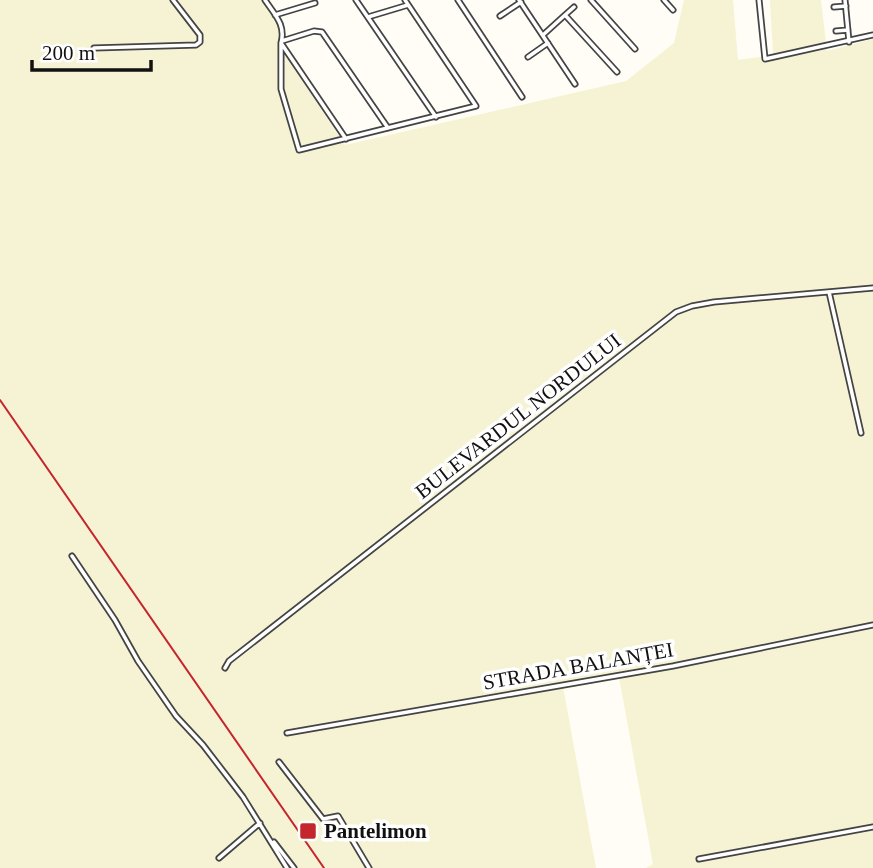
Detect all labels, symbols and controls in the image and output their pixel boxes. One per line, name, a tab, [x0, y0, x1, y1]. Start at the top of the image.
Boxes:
scale bar	[32, 28, 150, 72]
text: 200 m	[42, 41, 95, 65]
street label: BULEVARDUL NORDULUI	[411, 328, 625, 504]
street label: STRADA BALANȚEI	[481, 637, 675, 695]
place label: Pantelimon	[324, 819, 427, 843]
marker: Pantelimon	[298, 821, 318, 841]

